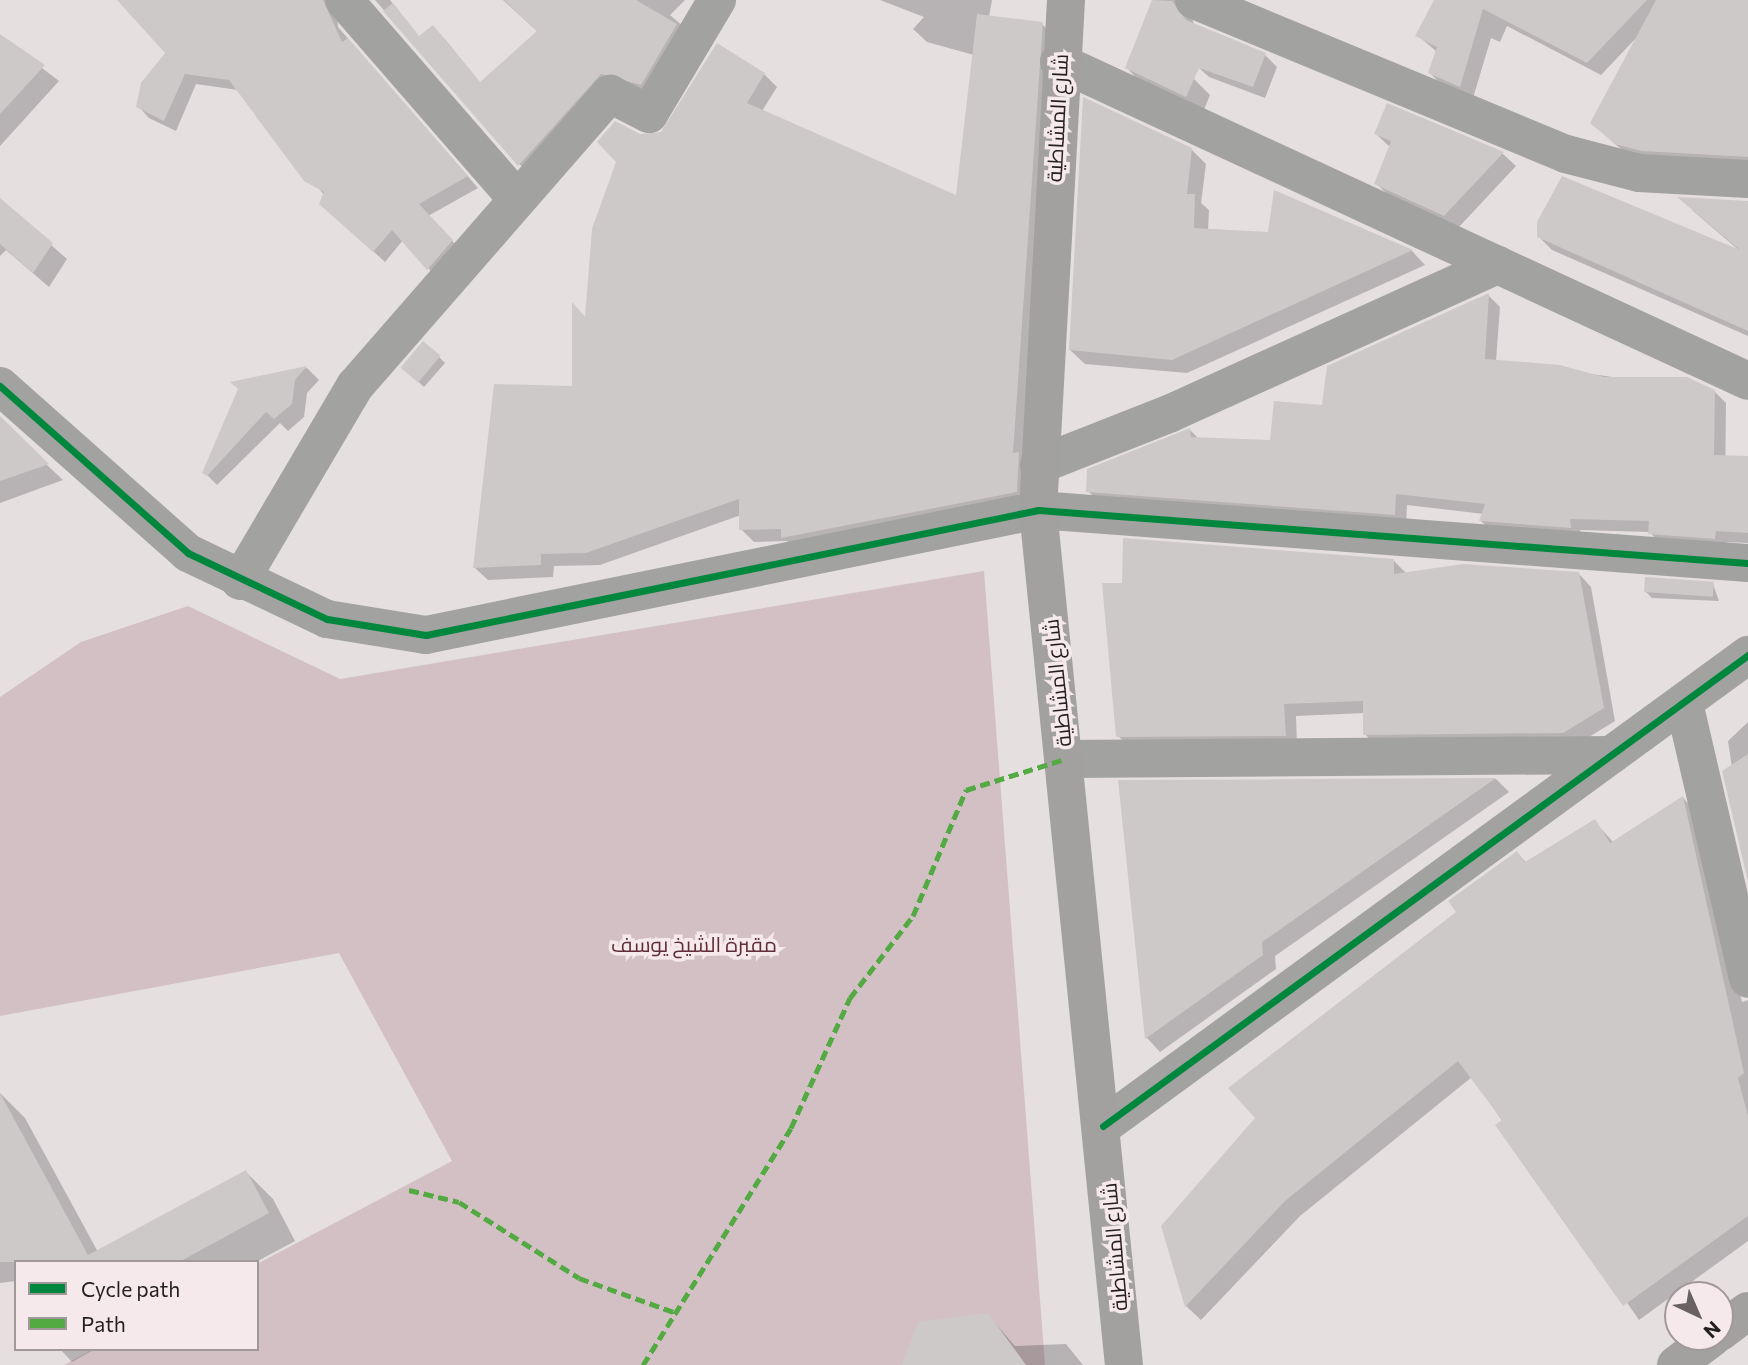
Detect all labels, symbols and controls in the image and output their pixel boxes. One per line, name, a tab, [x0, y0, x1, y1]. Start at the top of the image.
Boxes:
street label: شارع المشاطية	[1041, 53, 1073, 183]
street label: شارع المشاطية	[1038, 618, 1076, 748]
park label: مقبرة الشيخ يوسف	[611, 931, 777, 957]
street label: شارع المشاطية	[1096, 1182, 1132, 1312]
legend	[14, 1260, 259, 1351]
text: Cycle path	[81, 1276, 180, 1301]
north arrow	[1664, 1281, 1734, 1351]
text: Path	[81, 1311, 126, 1336]
text: N	[1699, 1317, 1726, 1343]

